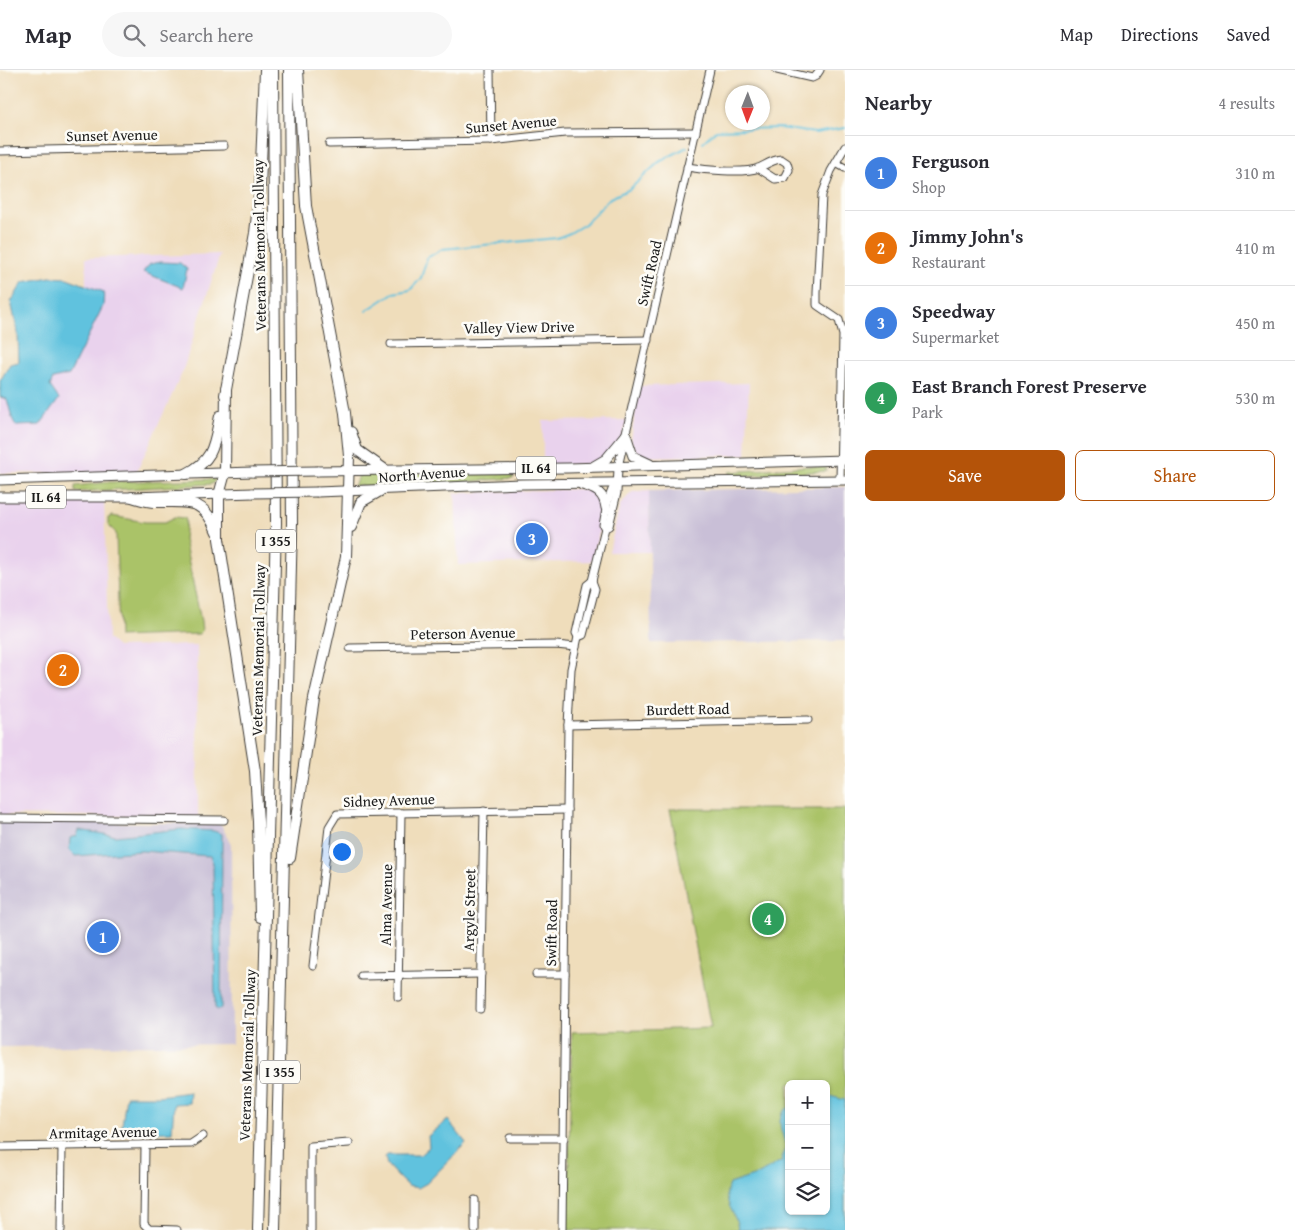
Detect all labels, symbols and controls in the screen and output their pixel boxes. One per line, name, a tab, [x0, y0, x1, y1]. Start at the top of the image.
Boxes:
search box	[102, 12, 452, 57]
text: Map	[25, 17, 72, 52]
icon: search	[120, 21, 148, 49]
text: Search here	[160, 21, 253, 49]
text: Map	[1060, 21, 1093, 48]
text: Directions	[1121, 21, 1198, 48]
text: Saved	[1226, 21, 1270, 48]
north arrow	[725, 85, 770, 130]
text: Nearby	[865, 87, 932, 118]
text: 4 results	[1218, 91, 1275, 115]
street label: Sunset Avenue	[464, 110, 558, 138]
street label: Sunset Avenue	[66, 124, 158, 146]
text: Ferguson	[912, 147, 990, 175]
street label: Veterans Memorial Tollway	[247, 158, 271, 331]
text: 1	[877, 161, 885, 185]
text: 310 m	[1235, 161, 1275, 185]
text: Shop	[912, 175, 946, 199]
text: Jimmy John's	[912, 222, 1024, 250]
text: 2	[877, 236, 885, 260]
text: 410 m	[1235, 236, 1275, 260]
street label: Swift Road	[631, 238, 667, 308]
text: Restaurant	[912, 250, 986, 274]
text: Speedway	[912, 297, 995, 325]
text: 3	[877, 311, 885, 335]
text: 450 m	[1235, 311, 1275, 335]
street label: Valley View Drive	[463, 316, 575, 338]
text: Supermarket	[912, 325, 999, 349]
text: East Branch Forest Preserve	[912, 372, 1147, 400]
text: 4	[877, 386, 885, 410]
text: 530 m	[1235, 386, 1275, 410]
text: Park	[912, 400, 943, 424]
button: Save	[865, 450, 1065, 501]
button: Share	[1075, 450, 1275, 501]
road number: IL 64	[516, 456, 556, 479]
street label: North Avenue	[378, 460, 466, 488]
road number: IL 64	[26, 486, 66, 508]
pin: 3	[516, 520, 548, 558]
road number: I 355	[256, 530, 296, 552]
street label: Veterans Memorial Tollway	[246, 563, 270, 736]
street label: Peterson Avenue	[410, 622, 516, 644]
pin: 2	[47, 651, 79, 689]
street label: Burdett Road	[646, 698, 730, 720]
street label: Sidney Avenue	[343, 788, 435, 812]
your location	[329, 839, 355, 865]
street label: Alma Avenue	[375, 864, 397, 946]
street label: Argyle Street	[458, 868, 480, 952]
street label: Swift Road	[540, 899, 562, 967]
pin: 4	[752, 900, 784, 938]
pin: 1	[87, 918, 119, 956]
street label: Veterans Memorial Tollway	[234, 968, 261, 1141]
road number: I 355	[260, 1060, 300, 1084]
map controls	[785, 1080, 830, 1215]
button: +	[785, 1080, 830, 1125]
street label: Armitage Avenue	[49, 1121, 157, 1143]
button: −	[785, 1125, 830, 1170]
button: layers	[785, 1170, 830, 1215]

